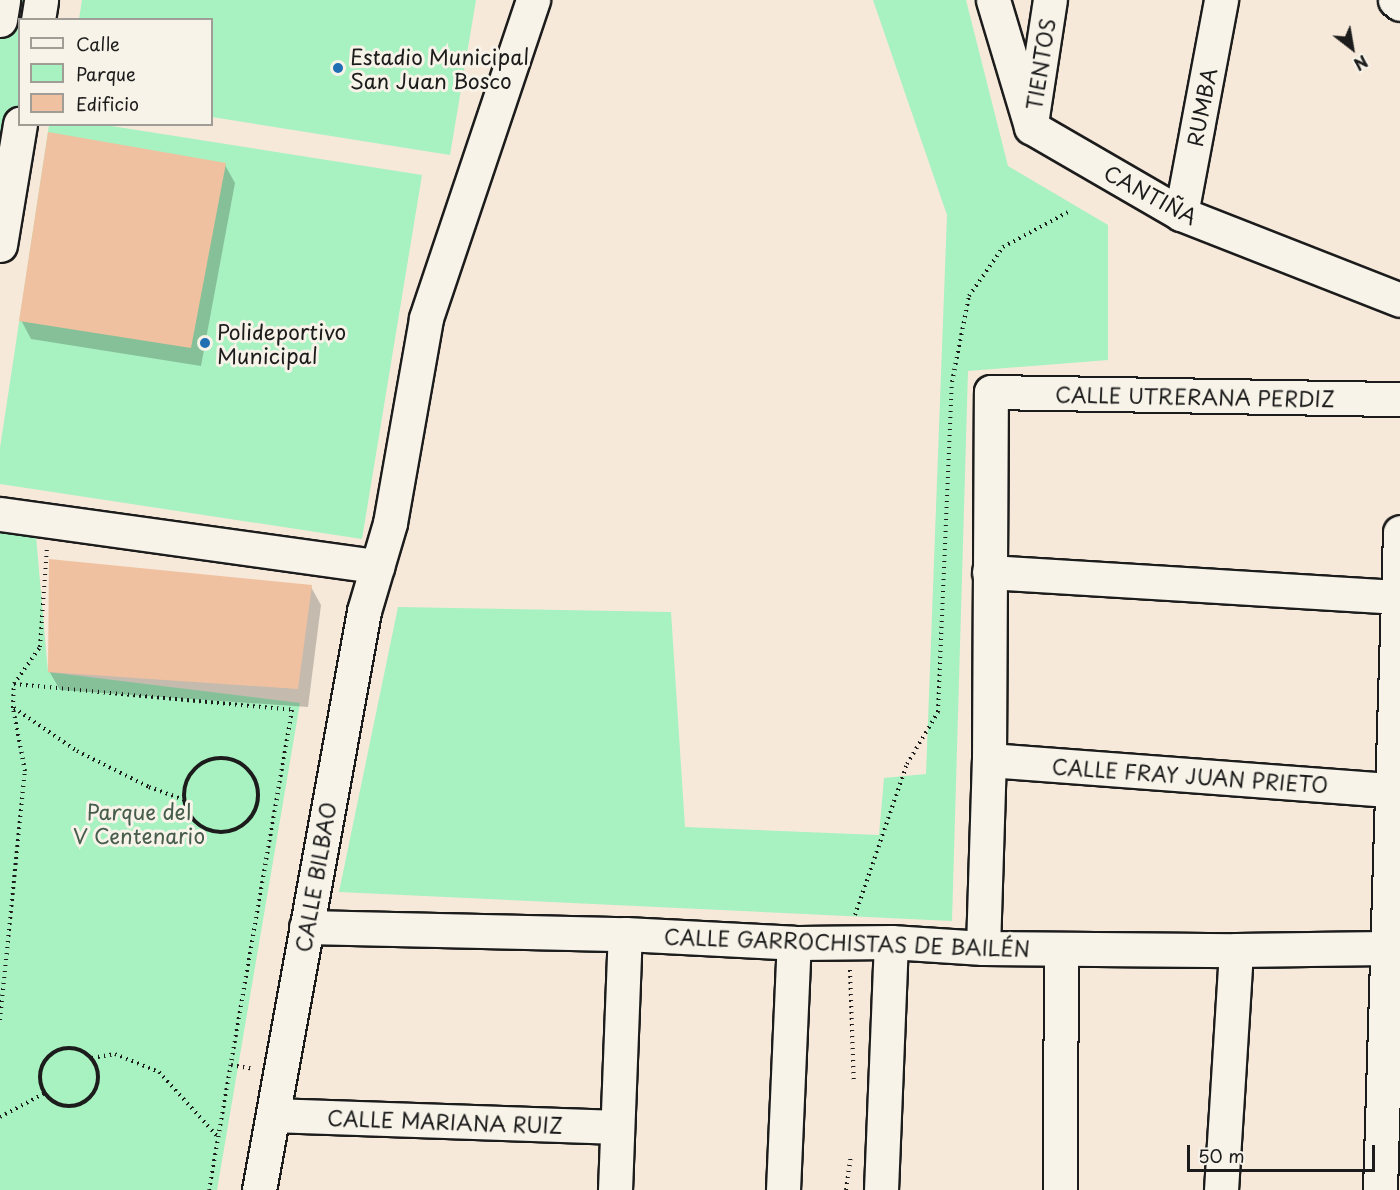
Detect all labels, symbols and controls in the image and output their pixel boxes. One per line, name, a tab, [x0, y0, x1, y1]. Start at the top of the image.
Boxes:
street label: TIENTOS	[1020, 16, 1060, 112]
legend	[18, 18, 213, 126]
north arrow	[1322, 18, 1382, 78]
text: Calle	[76, 30, 120, 57]
place label: Estadio Municipal San Juan Bosco	[350, 43, 531, 93]
text: N	[1350, 50, 1373, 77]
text: Parque	[76, 60, 136, 87]
marker: Estadio Municipal San Juan Bosco	[331, 61, 345, 75]
street label: RUMBA	[1181, 66, 1221, 148]
text: Edificio	[76, 90, 139, 117]
street label: CANTIÑA	[1100, 159, 1202, 229]
place label: Polideportivo Municipal	[217, 318, 346, 368]
marker: Polideportivo Municipal	[198, 336, 212, 350]
street label: CALLE UTRERANA PERDIZ	[1054, 381, 1336, 411]
street label: CALLE FRAY JUAN PRIETO	[1048, 753, 1332, 797]
park label: Parque del V Centenario	[72, 798, 206, 848]
street label: CALLE BILBAO	[289, 799, 341, 955]
street label: CALLE GARROCHISTAS DE BAILÉN	[663, 923, 1031, 961]
street label: CALLE MARIANA RUIZ	[325, 1104, 565, 1138]
scale bar	[1190, 1133, 1378, 1171]
text: 50 m	[1198, 1142, 1245, 1169]

